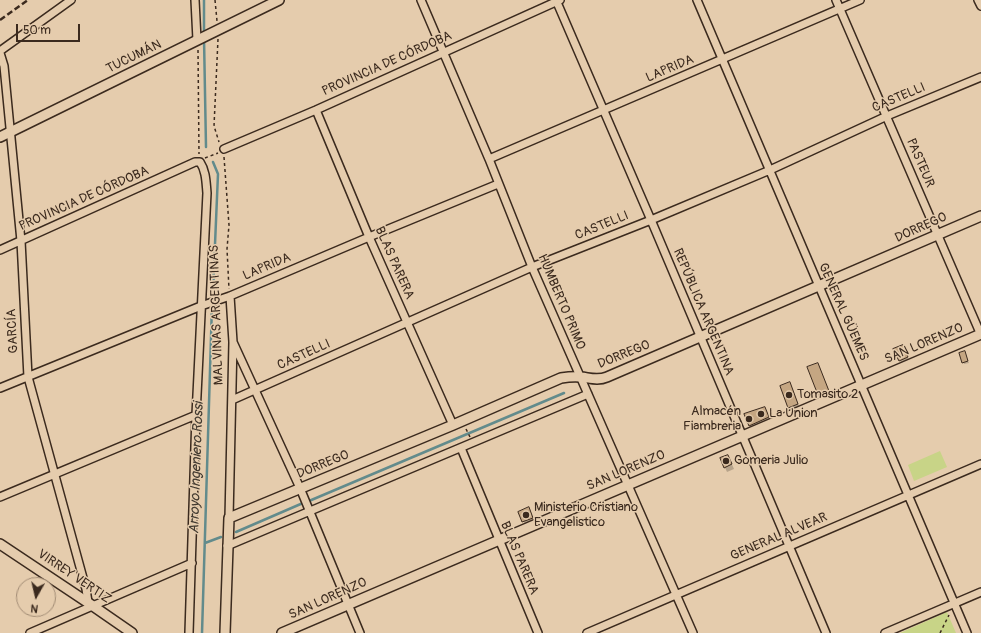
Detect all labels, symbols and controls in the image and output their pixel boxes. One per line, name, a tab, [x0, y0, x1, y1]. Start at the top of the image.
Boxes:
scale bar	[18, 16, 82, 42]
text: 50 m	[23, 23, 51, 38]
street label: PROVINCIA DE CÓRDOBA	[320, 28, 454, 100]
street label: TUCUMÁN	[104, 37, 164, 77]
street label: LAPRIDA	[644, 52, 696, 86]
street label: CASTELLI	[870, 80, 928, 116]
street label: PASTEUR	[903, 136, 937, 190]
street label: PROVINCIA DE CÓRDOBA	[17, 163, 151, 235]
street label: CASTELLI	[573, 208, 631, 244]
street label: DORREGO	[893, 210, 949, 246]
street label: BLAS PARERA	[371, 224, 417, 302]
street label: MALVINAS ARGENTINAS	[207, 245, 227, 385]
street label: REPÚBLICA ARGENTINA	[669, 246, 737, 378]
street label: LAPRIDA	[241, 250, 293, 284]
street label: HUMBERTO PRIMO	[534, 252, 588, 352]
street label: GENERAL GÜEMES	[814, 261, 872, 363]
street label: GARCÍA	[4, 308, 22, 354]
street label: SAN LORENZO	[882, 320, 966, 368]
street label: CASTELLI	[275, 336, 333, 374]
street label: DORREGO	[596, 337, 652, 373]
place label: Tomasito 2	[797, 387, 858, 403]
marker: Tomasito 2	[784, 390, 794, 400]
water label: Arroyo Ingeniero Rossi	[186, 402, 208, 534]
place label: Almacén Fiambreria	[683, 404, 741, 435]
place label: La Union	[769, 406, 818, 422]
marker: La Union	[756, 409, 766, 419]
marker: Almacén Fiambreria	[744, 414, 754, 424]
street label: DORREGO	[295, 447, 351, 483]
street label: SAN LORENZO	[584, 447, 668, 495]
place label: Gomeria Julio	[734, 453, 808, 469]
marker: Gomeria Julio	[721, 456, 731, 466]
place label: Ministerio Cristiano Evangelistico	[534, 500, 638, 531]
marker: Ministerio Cristiano Evangelistico	[521, 510, 531, 520]
street label: GENERAL ALVEAR	[728, 510, 830, 564]
street label: BLAS PARERA	[497, 519, 541, 597]
street label: VIRREY VERTIZ	[34, 547, 114, 607]
street label: SAN LORENZO	[287, 575, 369, 623]
north arrow	[16, 577, 56, 617]
text: N	[30, 601, 39, 615]

